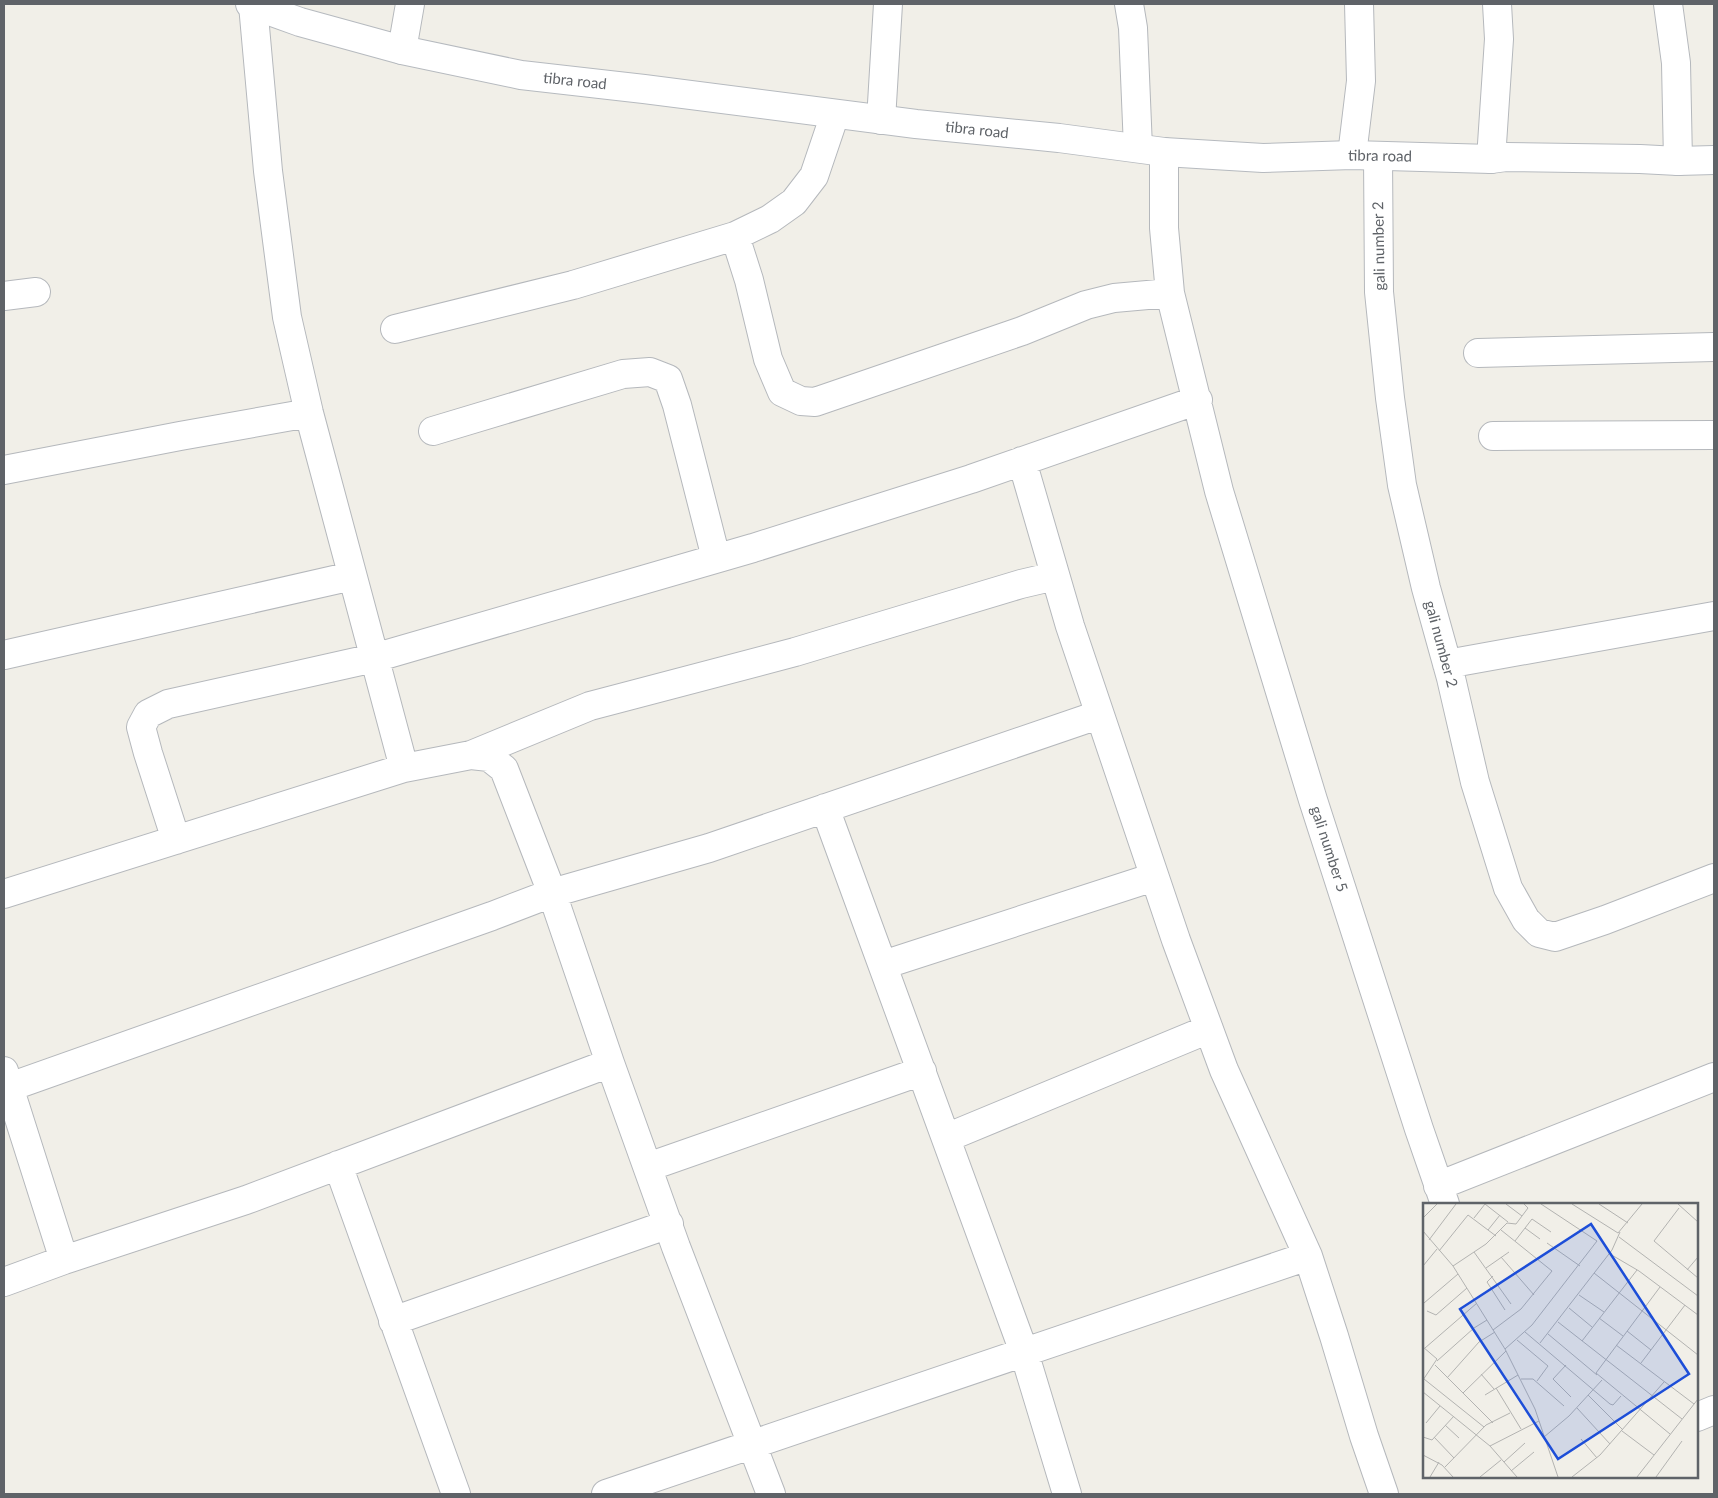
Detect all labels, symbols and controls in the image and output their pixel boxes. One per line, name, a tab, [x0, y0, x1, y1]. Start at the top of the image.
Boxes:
street label: tibra road	[542, 68, 608, 92]
street label: tibra road	[944, 117, 1010, 141]
street label: tibra road	[1348, 145, 1412, 165]
street label: gali number 2	[1368, 201, 1388, 291]
street label: gali number 2	[1422, 598, 1462, 689]
street label: gali number 5	[1308, 803, 1352, 894]
inset map	[1423, 1203, 1698, 1478]

